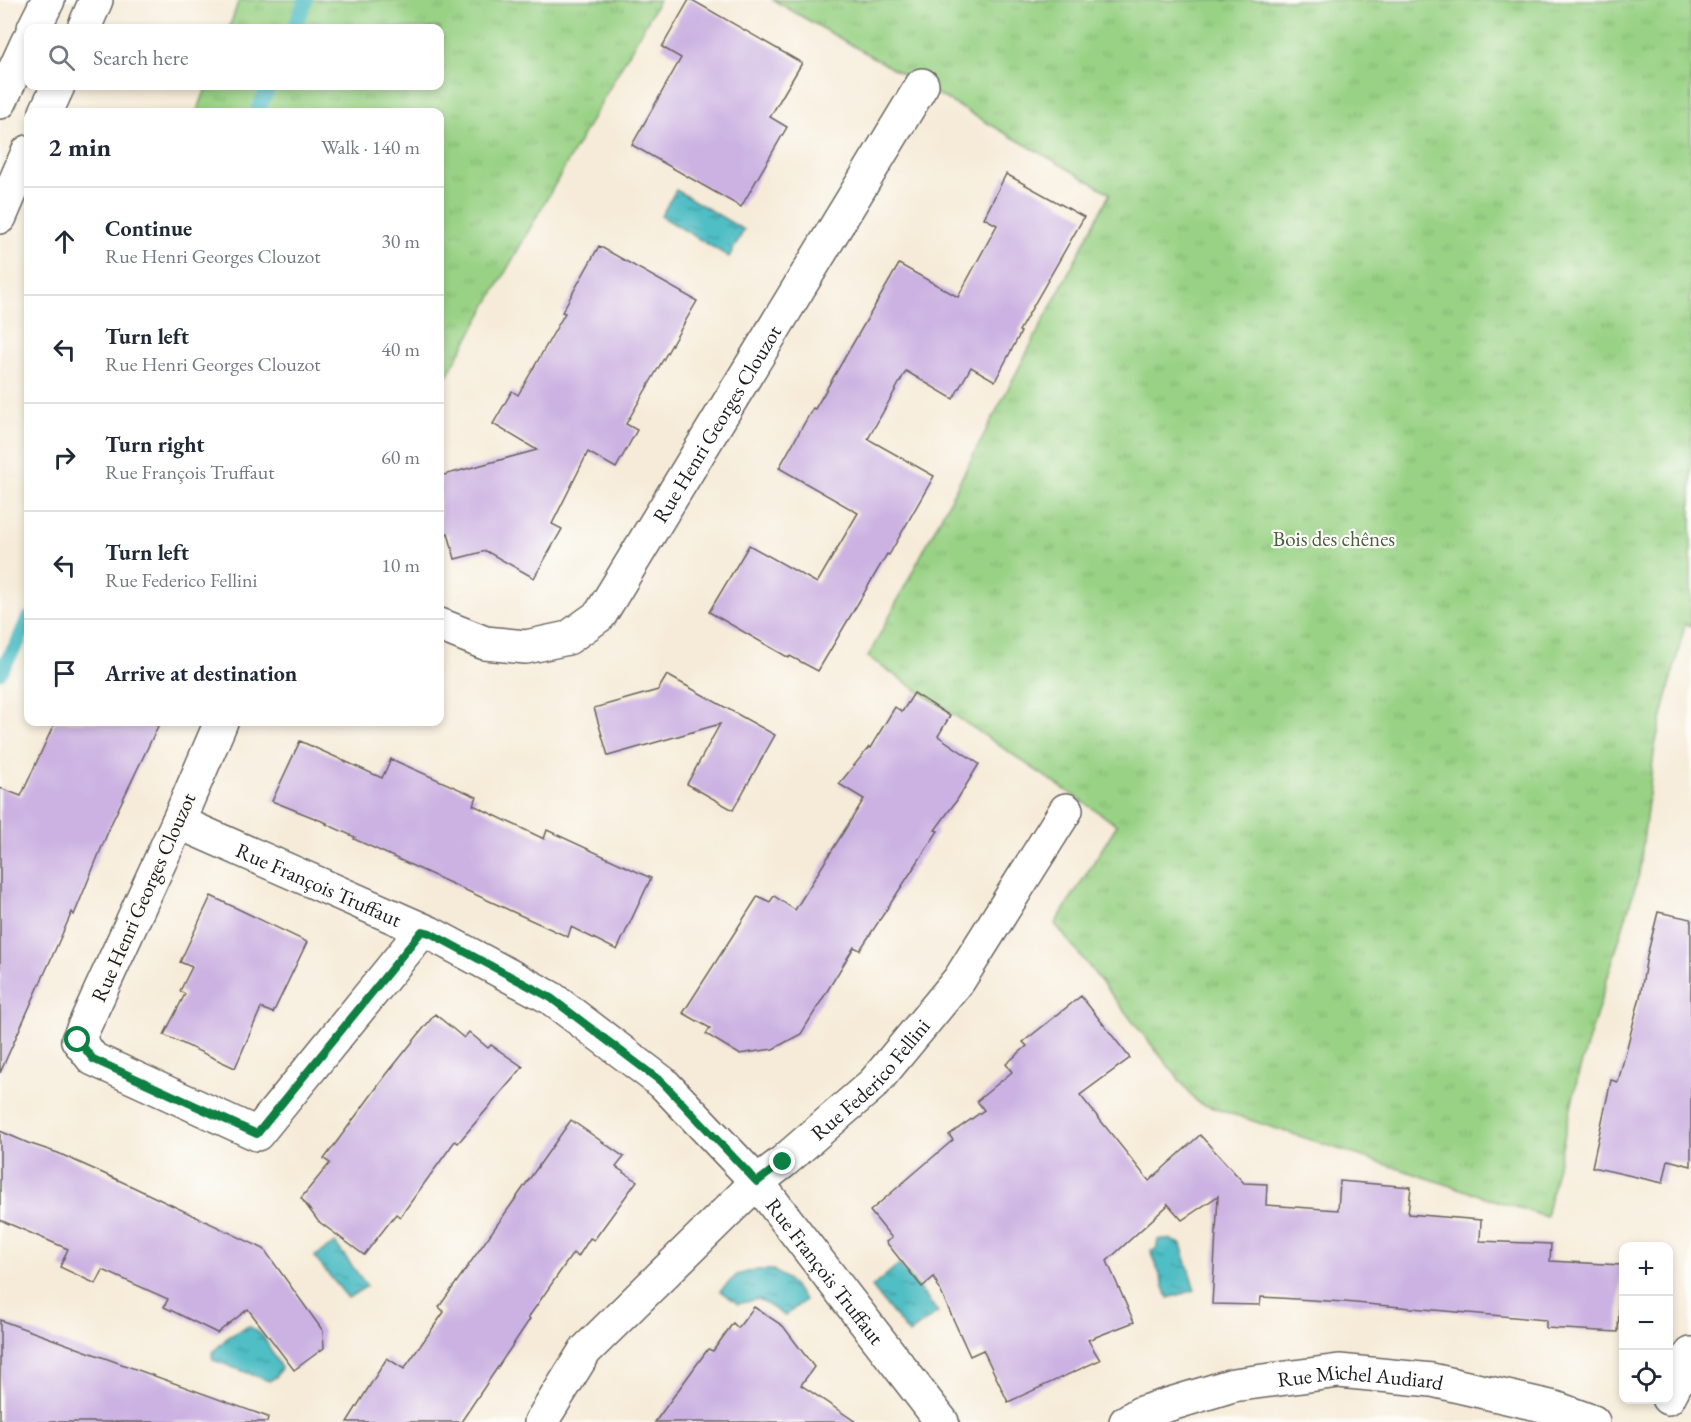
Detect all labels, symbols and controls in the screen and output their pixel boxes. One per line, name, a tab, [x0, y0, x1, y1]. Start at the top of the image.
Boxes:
search box	[24, 24, 444, 90]
icon: search	[45, 41, 78, 74]
text: Search here	[93, 43, 188, 72]
text: 2 min	[48, 130, 111, 164]
text: Walk · 140 m	[321, 134, 420, 160]
text: Continue	[105, 214, 192, 243]
icon: ahead	[48, 225, 81, 258]
text: 30 m	[381, 228, 420, 254]
text: Rue Henri Georges Clouzot	[105, 243, 321, 269]
street label: Rue Henri Georges Clouzot	[646, 319, 787, 527]
text: Turn left	[105, 322, 189, 351]
icon: left	[48, 333, 81, 366]
text: 40 m	[381, 336, 420, 362]
text: Rue Henri Georges Clouzot	[105, 351, 321, 377]
text: Turn right	[105, 430, 204, 459]
icon: right	[48, 441, 81, 474]
text: 60 m	[381, 444, 420, 470]
text: Rue François Truffaut	[105, 459, 274, 485]
park label: Bois des chênes	[1273, 525, 1395, 552]
text: Turn left	[105, 538, 189, 567]
icon: left	[48, 549, 81, 582]
text: 10 m	[381, 552, 420, 578]
text: Rue Federico Fellini	[105, 567, 257, 593]
icon: arrive	[48, 657, 81, 690]
text: Arrive at destination	[105, 659, 297, 688]
street label: Rue Henri Georges Clouzot	[85, 788, 202, 1006]
street label: Rue François Truffaut	[232, 836, 406, 932]
street label: Rue Federico Fellini	[805, 1013, 935, 1146]
route start	[64, 1026, 90, 1052]
route end	[769, 1148, 795, 1174]
street label: Rue François Truffaut	[760, 1192, 891, 1350]
map controls	[1619, 1242, 1673, 1404]
button: +	[1619, 1242, 1673, 1296]
button: −	[1619, 1296, 1673, 1350]
button: locate	[1619, 1350, 1673, 1404]
street label: Rue Michel Audiard	[1276, 1358, 1446, 1396]

